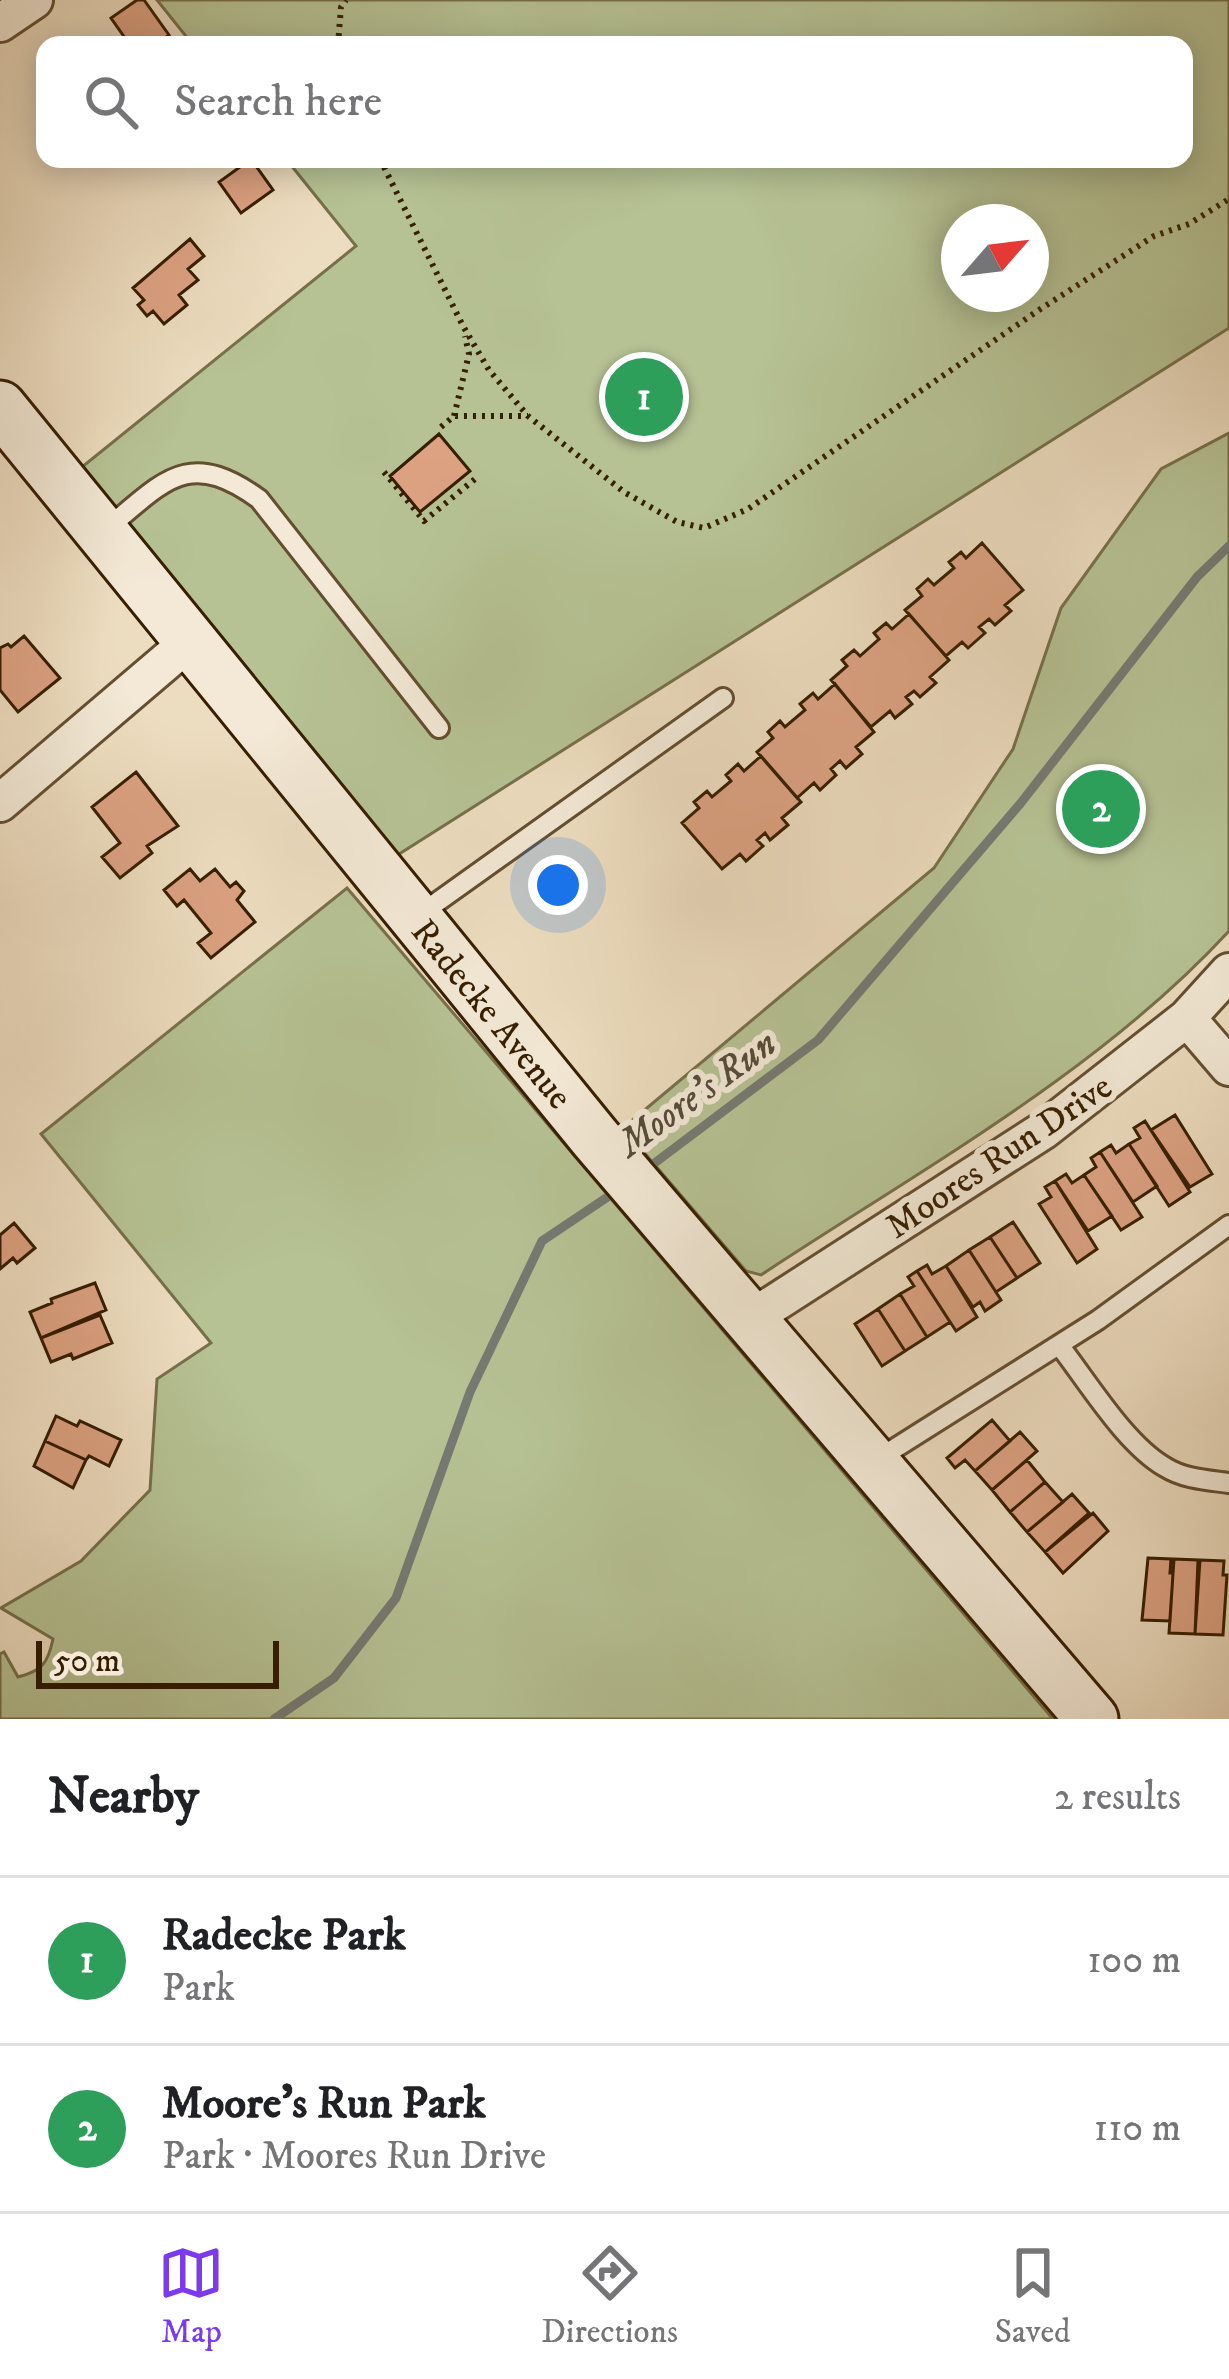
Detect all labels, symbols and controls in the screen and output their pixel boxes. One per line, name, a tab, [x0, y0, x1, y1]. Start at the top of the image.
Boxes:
search box	[36, 36, 1193, 168]
icon: search	[78, 69, 144, 135]
text: Search here	[174, 74, 382, 130]
north arrow	[941, 204, 1049, 312]
pin: 1	[605, 352, 683, 442]
pin: 2	[1062, 764, 1140, 854]
your location	[528, 855, 588, 915]
street label: Radecke Avenue	[401, 910, 581, 1119]
water label: Moore's Run	[606, 1020, 787, 1170]
street label: Moores Run Drive	[878, 1065, 1121, 1249]
scale bar	[36, 1635, 279, 1688]
text: 50 m	[54, 1641, 120, 1682]
text: Nearby	[48, 1765, 199, 1829]
text: 2 results	[1054, 1773, 1181, 1822]
text: Radecke Park	[162, 1908, 406, 1964]
text: 1	[80, 1936, 94, 1985]
text: 100 m	[1087, 1936, 1181, 1985]
text: Park	[162, 1964, 235, 2013]
text: Moore's Run Park	[162, 2076, 486, 2132]
text: 2	[77, 2104, 97, 2153]
text: 110 m	[1094, 2104, 1181, 2153]
text: Park · Moores Run Drive	[162, 2132, 546, 2181]
tab: Map	[158, 2240, 224, 2353]
tab: Directions	[541, 2240, 678, 2353]
tab: Saved	[995, 2240, 1071, 2353]

